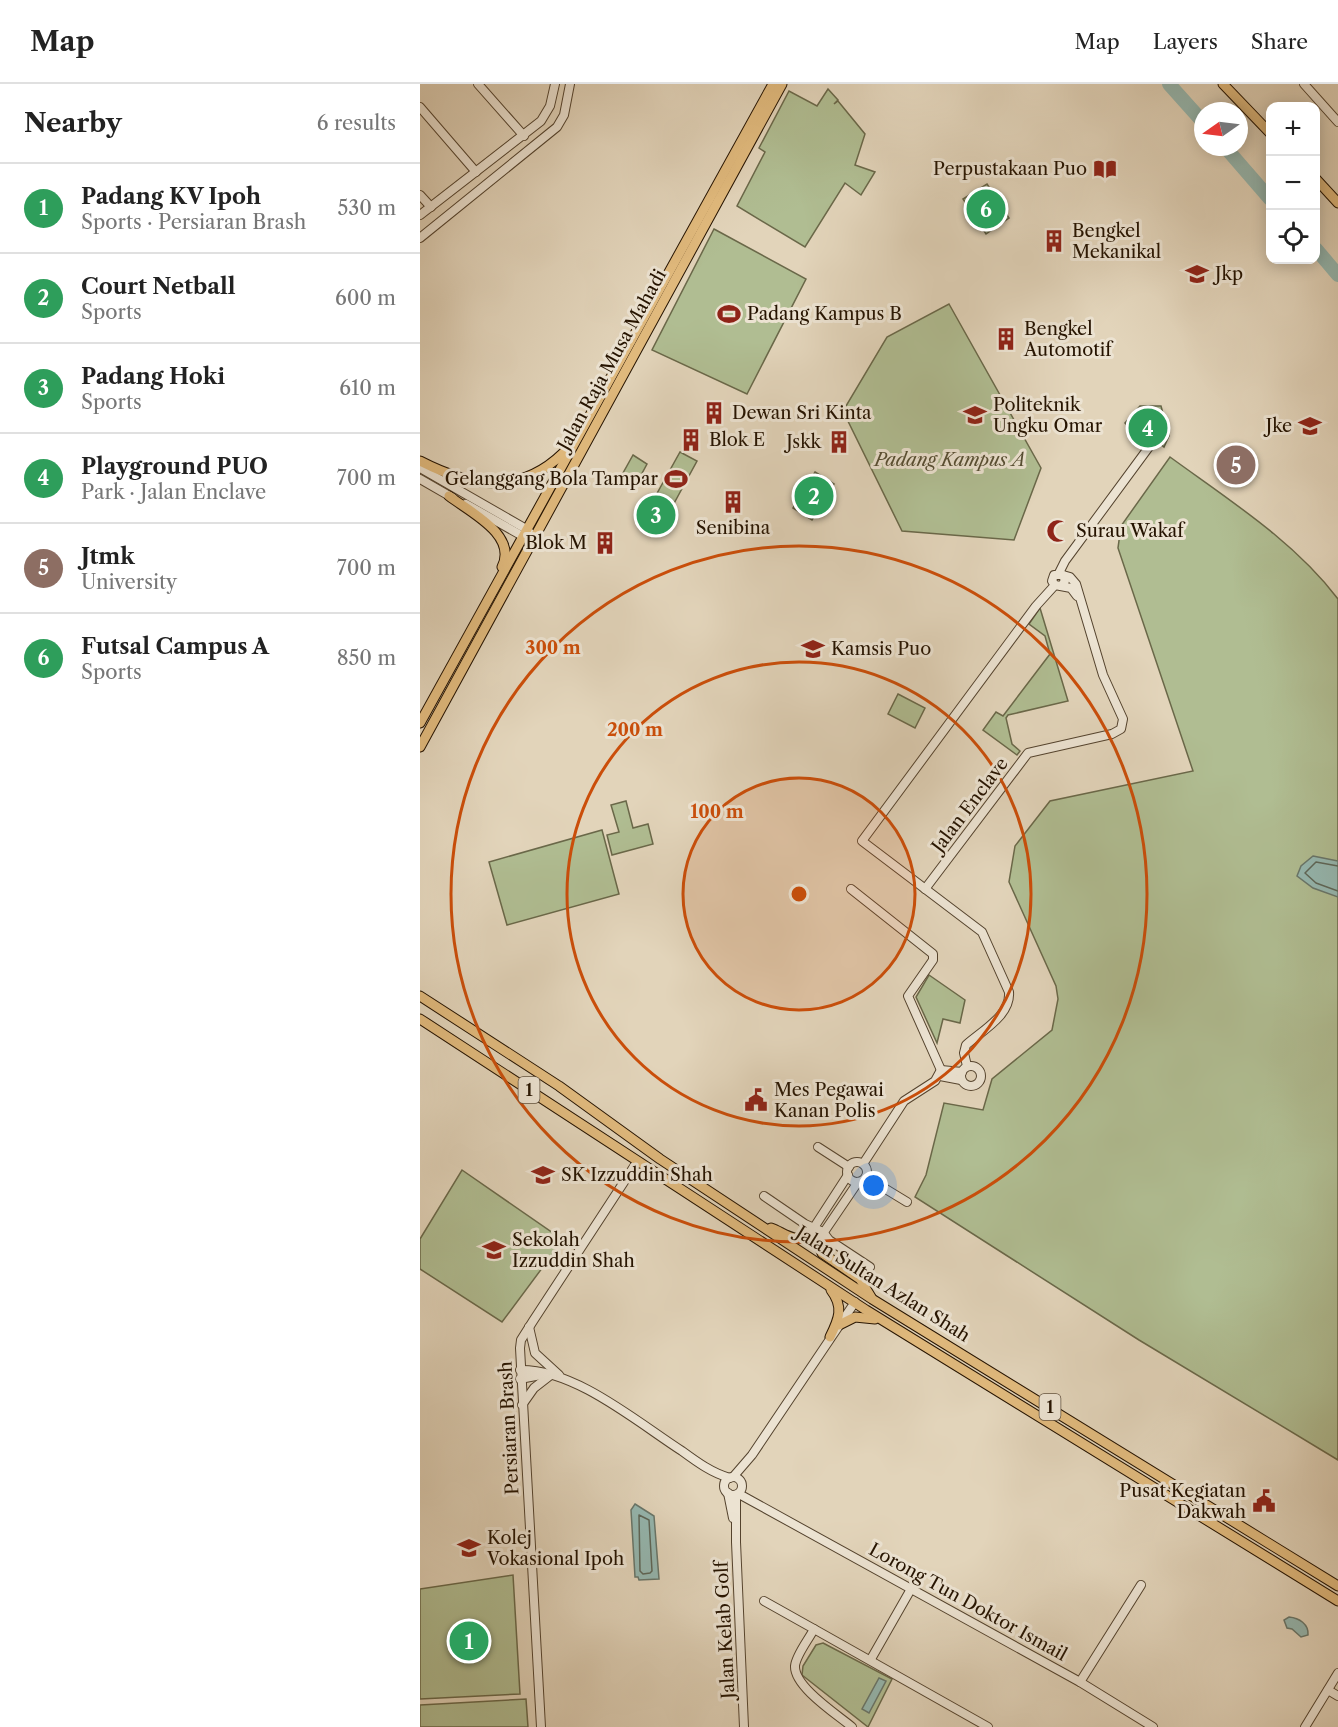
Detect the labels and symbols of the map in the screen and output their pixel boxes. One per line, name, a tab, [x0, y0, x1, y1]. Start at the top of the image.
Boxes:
north arrow	[1194, 102, 1248, 156]
library icon: Perpustakaan Puo	[1092, 156, 1118, 182]
place label: Perpustakaan Puo	[933, 158, 1087, 180]
pin: 6	[966, 186, 1006, 232]
place label: Bengkel Mekanikal	[1072, 220, 1161, 263]
building icon: Bengkel Mekanikal	[1041, 228, 1067, 254]
school or university icon: Jkp	[1184, 261, 1210, 287]
place label: Jkp	[1212, 263, 1243, 285]
street label: Jalan Raja Musa Mahadi	[551, 265, 671, 457]
sports icon: Padang Kampus B	[716, 301, 742, 327]
place label: Padang Kampus B	[747, 303, 902, 325]
place label: Bengkel Automotif	[1023, 318, 1114, 361]
building icon: Bengkel Automotif	[993, 326, 1019, 352]
place label: Politeknik Ungku Omar	[993, 394, 1103, 437]
building icon: Dewan Sri Kinta	[701, 400, 727, 426]
place label: Dewan Sri Kinta	[732, 402, 872, 424]
school or university icon: Politeknik Ungku Omar	[962, 402, 988, 428]
pin: 4	[1128, 406, 1168, 450]
school or university icon: Jke	[1297, 413, 1323, 439]
place label: Jke	[1263, 415, 1292, 437]
building icon: Blok E	[678, 427, 704, 453]
place label: Blok E	[709, 429, 765, 451]
building icon: Jskk	[826, 429, 852, 455]
place label: Jskk	[783, 431, 823, 453]
pin: 5	[1216, 442, 1256, 488]
park label: Padang Kampus A	[872, 449, 1026, 471]
sports icon: Gelanggang Bola Tampar	[663, 466, 689, 492]
place label: Gelanggang Bola Tampar	[445, 468, 658, 490]
pin: 2	[794, 474, 834, 518]
building icon: Senibina	[720, 489, 746, 515]
pin: 3	[636, 492, 676, 538]
place label: Senibina	[696, 517, 771, 539]
mosque icon: Surau Wakaf	[1045, 518, 1071, 544]
place label: Surau Wakaf	[1076, 520, 1186, 542]
building icon: Blok M	[592, 530, 618, 556]
place label: Blok M	[525, 532, 587, 554]
school or university icon: Kamsis Puo	[800, 636, 826, 662]
text: 300 m	[525, 637, 581, 659]
place label: Kamsis Puo	[831, 638, 931, 660]
text: 200 m	[607, 719, 663, 741]
street label: Jalan Enclave	[925, 753, 1013, 859]
text: 100 m	[690, 801, 744, 823]
centre of rings	[789, 884, 809, 904]
road number: 1	[518, 1077, 540, 1103]
place label: Mes Pegawai Kanan Polis	[774, 1079, 884, 1122]
public building icon: Mes Pegawai Kanan Polis	[743, 1087, 769, 1113]
school or university icon: SK Izzuddin Shah	[530, 1162, 556, 1188]
place label: SK Izzuddin Shah	[561, 1164, 713, 1186]
your location	[859, 1171, 888, 1200]
street label: Jalan Sultan Azlan Shah	[789, 1220, 974, 1347]
place label: Sekolah Izzuddin Shah	[512, 1229, 635, 1272]
school or university icon: Sekolah Izzuddin Shah	[481, 1237, 507, 1263]
street label: Persiaran Brash	[495, 1361, 523, 1495]
road number: 1	[1040, 1394, 1060, 1420]
place label: Pusat Kegiatan Dakwah	[1119, 1480, 1246, 1523]
public building icon: Pusat Kegiatan Dakwah	[1251, 1488, 1277, 1514]
place label: Kolej Vokasional Ipoh	[486, 1527, 624, 1570]
school or university icon: Kolej Vokasional Ipoh	[456, 1535, 482, 1561]
street label: Lorong Tun Doktor Ismail	[865, 1538, 1071, 1666]
street label: Jalan Kelab Golf	[710, 1558, 740, 1702]
pin: 1	[449, 1618, 488, 1664]

